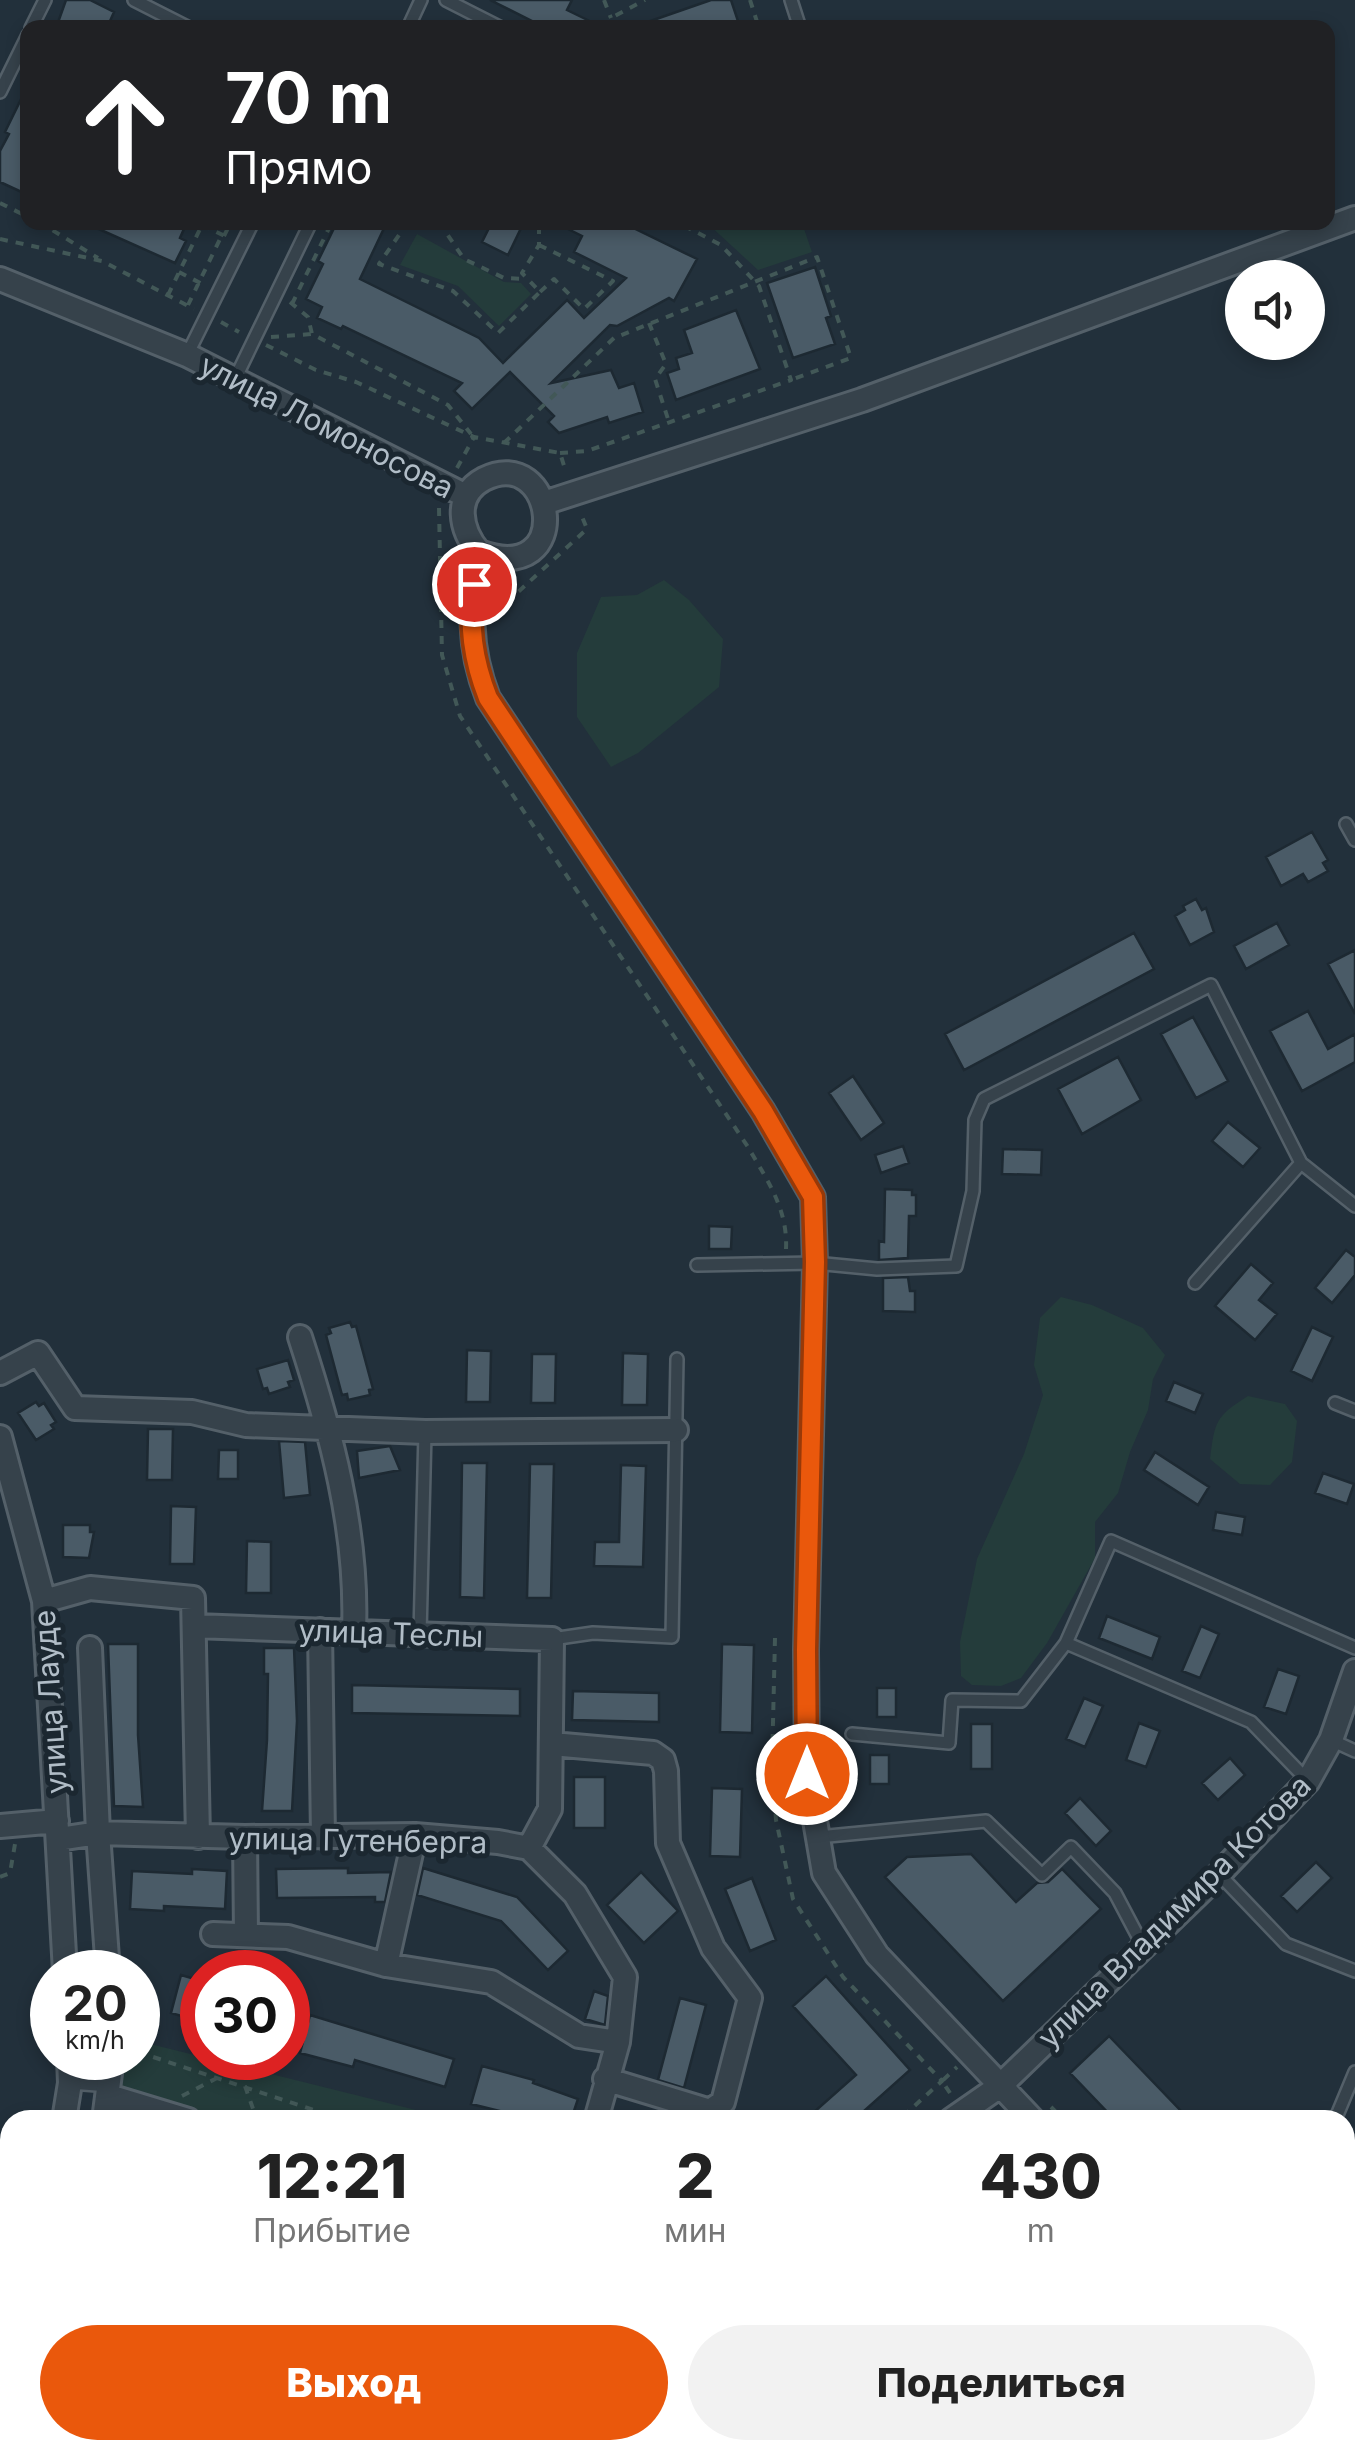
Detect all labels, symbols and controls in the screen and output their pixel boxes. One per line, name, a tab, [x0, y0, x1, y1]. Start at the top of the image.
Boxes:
text: 70 m	[225, 55, 392, 140]
icon: ahead	[60, 60, 190, 190]
text: Прямо	[225, 140, 373, 195]
map controls	[1225, 260, 1325, 360]
button: sound	[1225, 260, 1325, 360]
street label: улица Ломоносова	[194, 346, 460, 506]
pin	[432, 542, 517, 627]
icon: arrive	[447, 557, 502, 612]
street label: улица Лауде	[26, 1609, 74, 1795]
street label: улица Теслы	[298, 1612, 484, 1654]
position arrow	[755, 1722, 859, 1826]
street label: улица Владимира Котова	[1030, 1767, 1318, 2055]
street label: улица Гутенберга	[228, 1820, 488, 1860]
speed limit sign: 30	[180, 1950, 310, 2080]
text: 20	[62, 1973, 128, 2033]
text: km/h	[65, 2025, 125, 2055]
text: 12:21	[257, 2140, 407, 2212]
text: 2	[676, 2140, 714, 2212]
text: 430	[980, 2140, 1102, 2212]
text: Прибытие	[253, 2211, 411, 2250]
text: мин	[664, 2211, 727, 2250]
text: m	[1027, 2211, 1055, 2250]
button: Выход	[40, 2325, 668, 2440]
button: Поделиться	[688, 2325, 1315, 2440]

